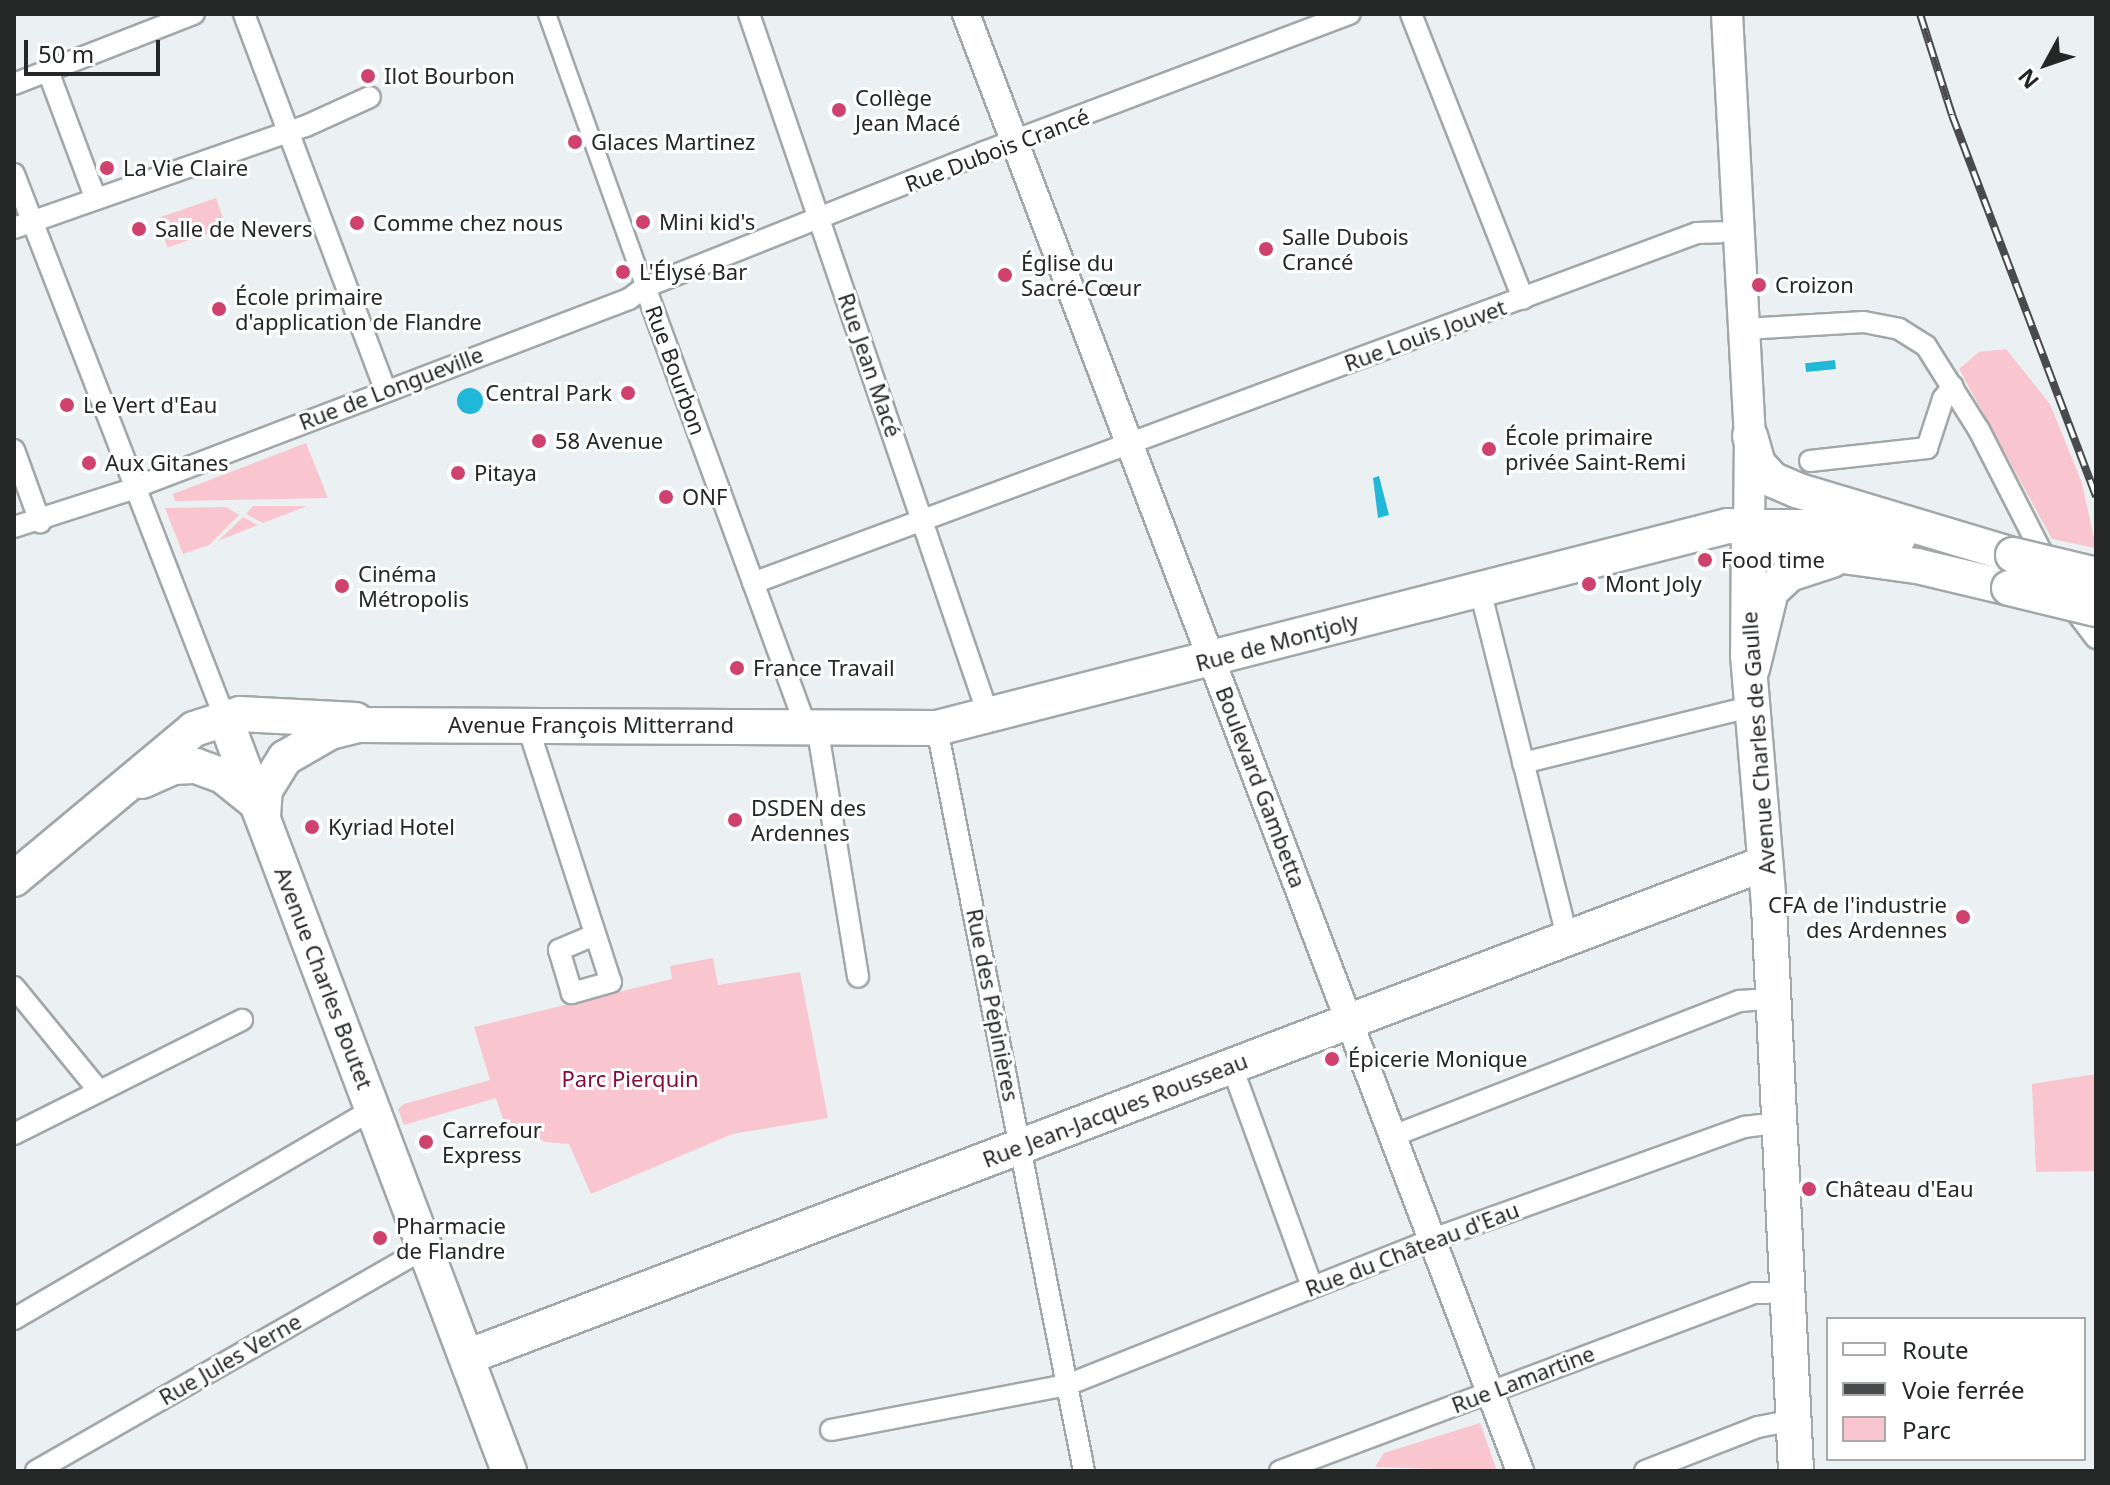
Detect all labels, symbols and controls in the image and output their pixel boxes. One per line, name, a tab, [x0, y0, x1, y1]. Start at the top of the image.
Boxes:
scale bar	[28, 24, 164, 74]
north arrow	[2006, 24, 2086, 104]
text: 50 m	[38, 37, 94, 70]
place label: Ilot Bourbon	[384, 63, 515, 89]
text: N	[2010, 63, 2045, 96]
marker: Ilot Bourbon	[359, 67, 377, 85]
place label: Collège Jean Macé	[855, 84, 960, 136]
marker: Collège Jean Macé	[830, 101, 848, 119]
street label: Rue Dubois Crancé	[901, 103, 1093, 197]
place label: Glaces Martinez	[591, 129, 755, 155]
marker: Glaces Martinez	[566, 133, 584, 151]
place label: La Vie Claire	[123, 155, 248, 181]
marker: La Vie Claire	[98, 159, 116, 177]
place label: Mini kid's	[659, 209, 755, 235]
place label: Comme chez nous	[373, 210, 563, 236]
marker: Mini kid's	[634, 213, 652, 231]
marker: Comme chez nous	[348, 214, 366, 232]
place label: Salle de Nevers	[155, 216, 312, 242]
marker: Salle de Nevers	[130, 220, 148, 238]
place label: Salle Dubois Crancé	[1282, 223, 1409, 274]
marker: Salle Dubois Crancé	[1257, 240, 1275, 258]
place label: Église du Sacré-Cœur	[1021, 249, 1142, 300]
place label: L'Élysé Bar	[639, 259, 747, 285]
marker: L'Élysé Bar	[614, 263, 632, 281]
marker: Église du Sacré-Cœur	[996, 266, 1014, 284]
place label: Croizon	[1775, 272, 1854, 298]
marker: Croizon	[1750, 276, 1768, 294]
place label: École primaire d'application de Flandre	[235, 283, 482, 334]
street label: Rue Jean Macé	[833, 289, 907, 441]
street label: Rue Louis Jouvet	[1341, 293, 1509, 377]
marker: École primaire d'application de Flandre	[210, 300, 228, 318]
street label: Rue Bourbon	[640, 302, 712, 438]
street label: Rue de Longueville	[295, 341, 487, 435]
place label: Central Park	[485, 380, 612, 406]
marker: Central Park	[619, 384, 637, 402]
place label: Le Vert d'Eau	[83, 392, 217, 418]
marker: Le Vert d'Eau	[58, 396, 76, 414]
place label: École primaire privée Saint-Remi	[1505, 423, 1686, 474]
place label: 58 Avenue	[555, 428, 663, 454]
marker: 58 Avenue	[530, 432, 548, 450]
marker: École primaire privée Saint-Remi	[1480, 440, 1498, 458]
place label: Aux Gitanes	[105, 450, 229, 476]
marker: Aux Gitanes	[80, 454, 98, 472]
place label: Pitaya	[474, 460, 537, 486]
marker: Pitaya	[449, 464, 467, 482]
place label: ONF	[682, 484, 727, 510]
marker: ONF	[657, 488, 675, 506]
place label: Food time	[1721, 547, 1825, 573]
marker: Food time	[1696, 551, 1714, 569]
place label: Cinéma Métropolis	[358, 560, 469, 612]
place label: Mont Joly	[1605, 571, 1702, 597]
marker: Mont Joly	[1580, 575, 1598, 593]
marker: Cinéma Métropolis	[333, 577, 351, 595]
street label: Rue de Montjoly	[1193, 608, 1361, 676]
street label: Avenue Charles de Gaulle	[1736, 611, 1780, 875]
place label: France Travail	[753, 655, 895, 681]
marker: France Travail	[728, 659, 746, 677]
street label: Boulevard Gambetta	[1210, 683, 1312, 891]
street label: Avenue François Mitterrand	[448, 712, 734, 738]
place label: DSDEN des Ardennes	[751, 794, 866, 846]
marker: DSDEN des Ardennes	[726, 811, 744, 829]
place label: Kyriad Hotel	[328, 814, 455, 840]
marker: Kyriad Hotel	[303, 818, 321, 836]
street label: Avenue Charles Boutet	[269, 863, 379, 1093]
place label: CFA de l'industrie des Ardennes	[1768, 891, 1947, 942]
street label: Rue des Pépinières	[961, 906, 1025, 1104]
marker: CFA de l'industrie des Ardennes	[1954, 908, 1972, 926]
place label: Épicerie Monique	[1348, 1046, 1527, 1072]
street label: Rue Jean-Jacques Rousseau	[979, 1047, 1251, 1173]
marker: Épicerie Monique	[1323, 1050, 1341, 1068]
park label: Parc Pierquin	[561, 1066, 699, 1092]
place label: Carrefour Express	[442, 1116, 542, 1168]
marker: Carrefour Express	[417, 1133, 435, 1151]
place label: Château d'Eau	[1825, 1176, 1973, 1202]
marker: Château d'Eau	[1800, 1180, 1818, 1198]
street label: Rue du Château d'Eau	[1301, 1196, 1523, 1302]
place label: Pharmacie de Flandre	[396, 1212, 506, 1264]
marker: Pharmacie de Flandre	[371, 1229, 389, 1247]
street label: Rue Jules Verne	[154, 1308, 306, 1410]
legend	[1826, 1317, 2086, 1461]
text: Route	[1902, 1333, 1968, 1366]
street label: Rue Lamartine	[1448, 1340, 1598, 1418]
text: Voie ferrée	[1902, 1373, 2025, 1406]
text: Parc	[1902, 1413, 1951, 1446]

